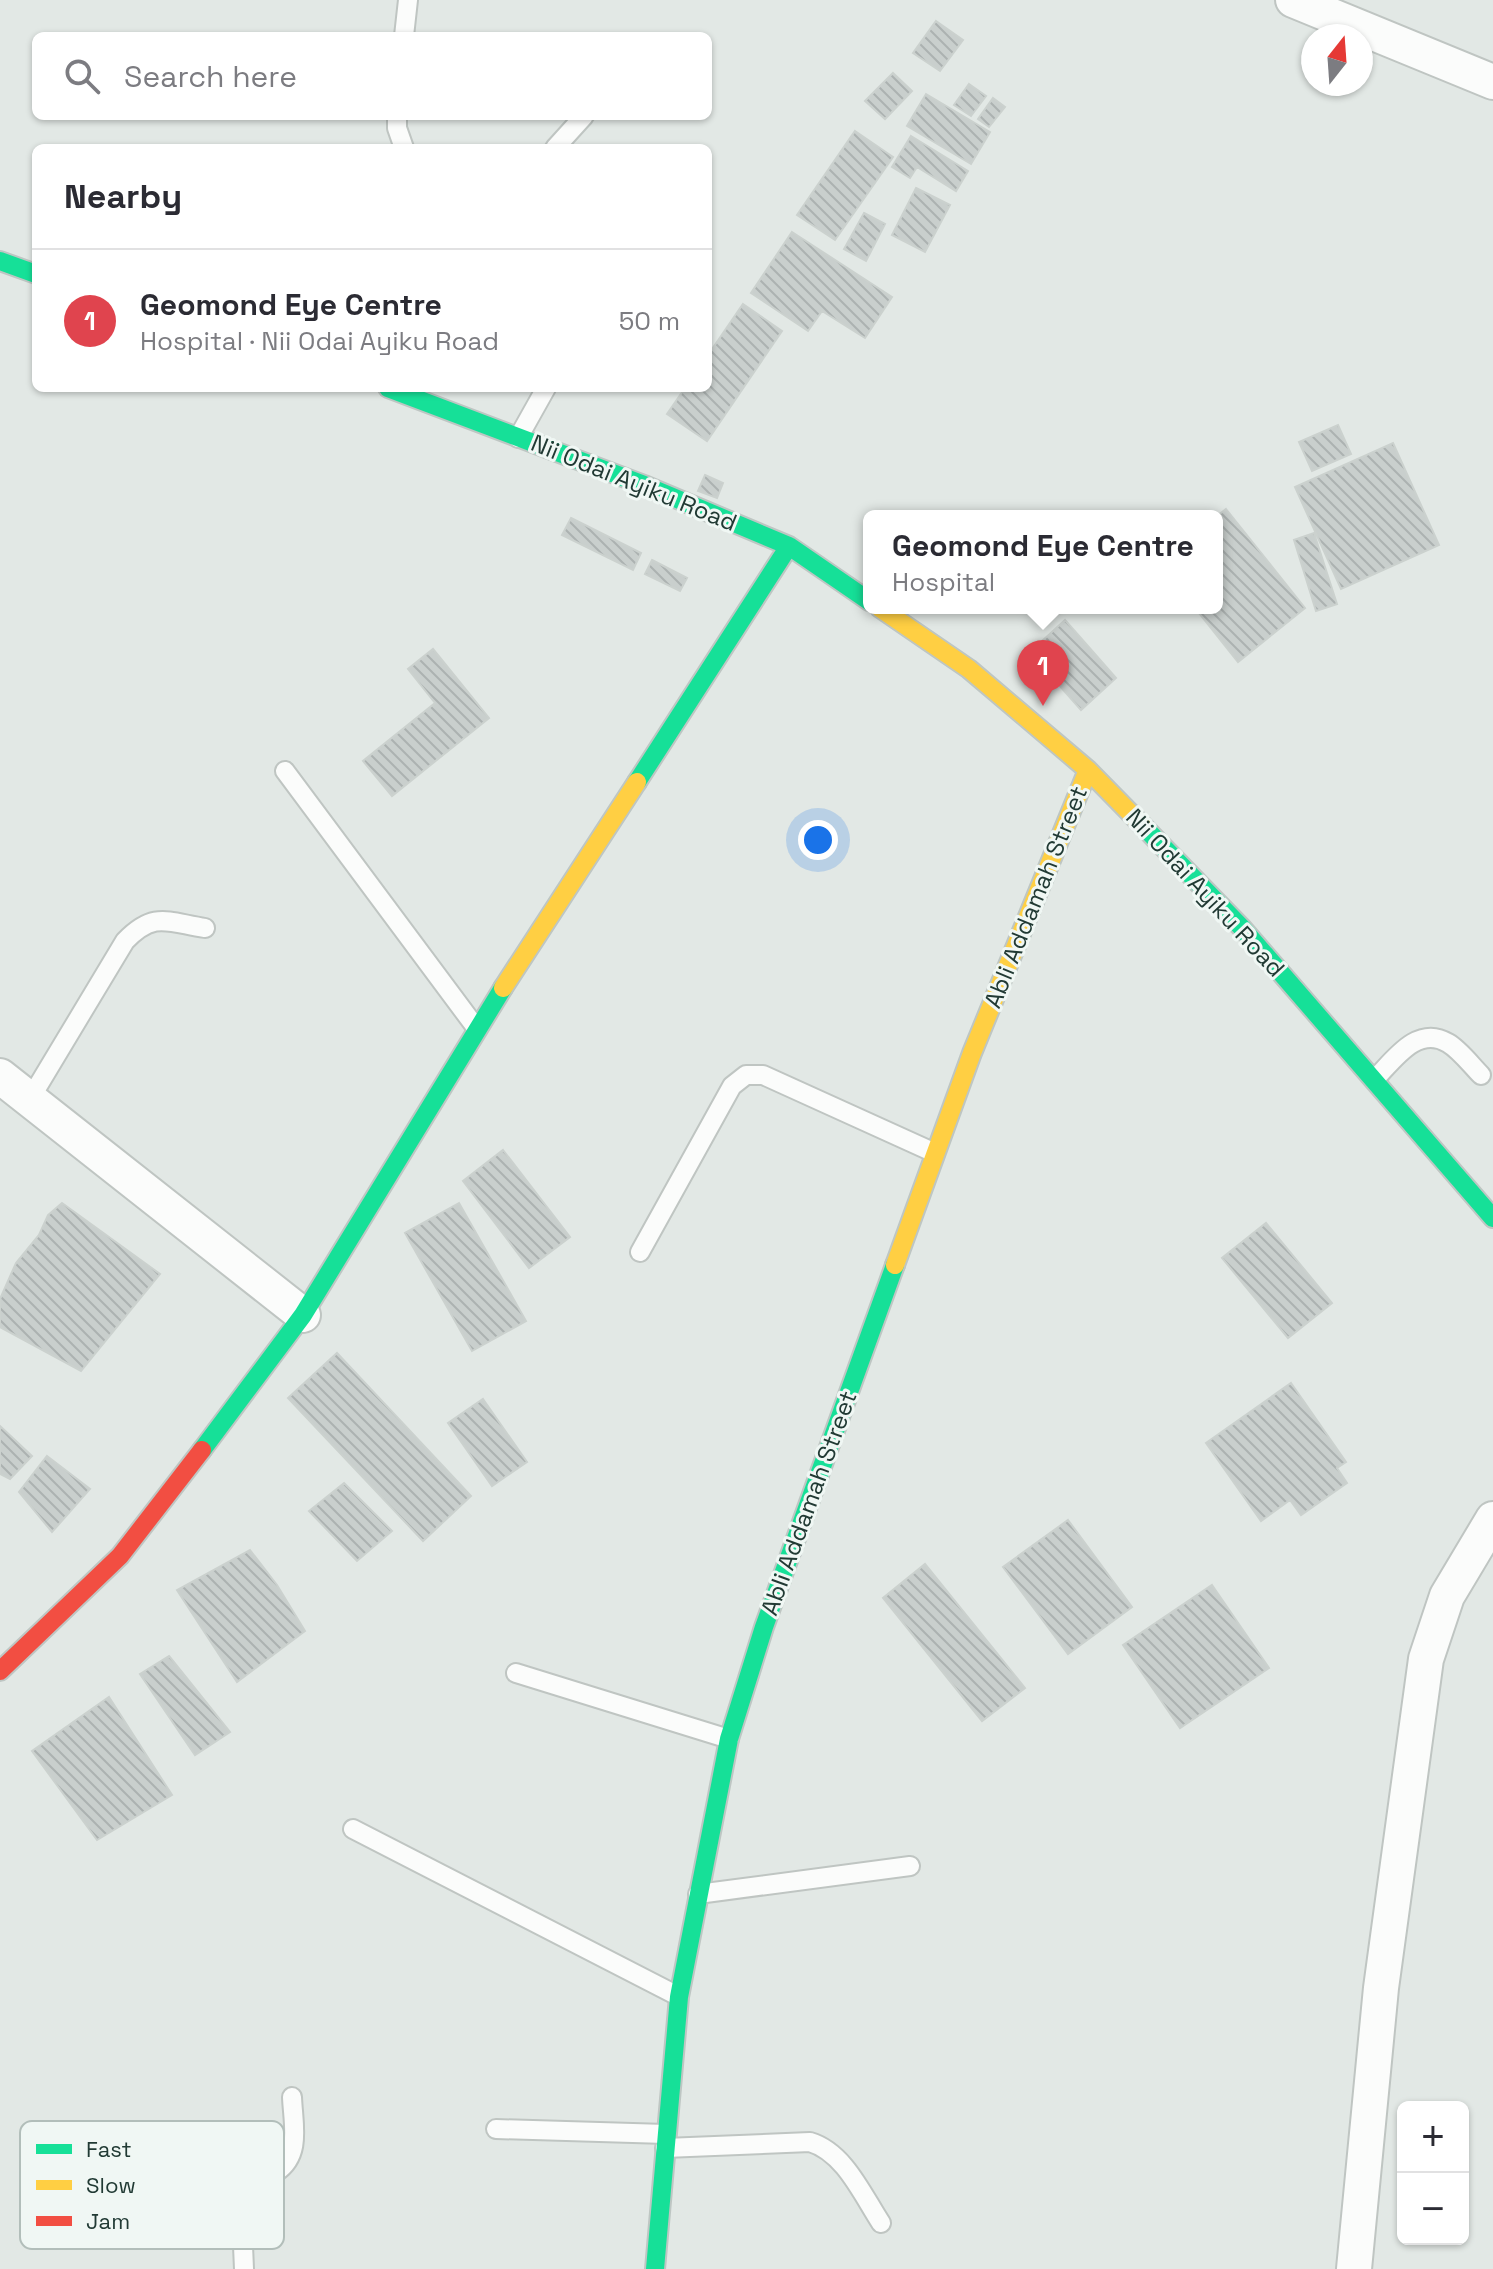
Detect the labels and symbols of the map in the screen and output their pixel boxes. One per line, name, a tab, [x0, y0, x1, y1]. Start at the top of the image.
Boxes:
north arrow	[1301, 24, 1373, 96]
street label: Nii Odai Ayiku Road	[527, 427, 742, 538]
pin: 1	[1017, 640, 1069, 706]
street label: Abli Addamah Street	[977, 781, 1094, 1012]
street label: Nii Odai Ayiku Road	[1119, 802, 1291, 983]
your location	[798, 820, 838, 860]
street label: Abli Addamah Street	[753, 1386, 864, 1619]
legend	[20, 2121, 284, 2249]
text: Fast	[86, 2135, 132, 2163]
text: Slow	[86, 2171, 136, 2199]
text: Jam	[86, 2207, 130, 2235]

